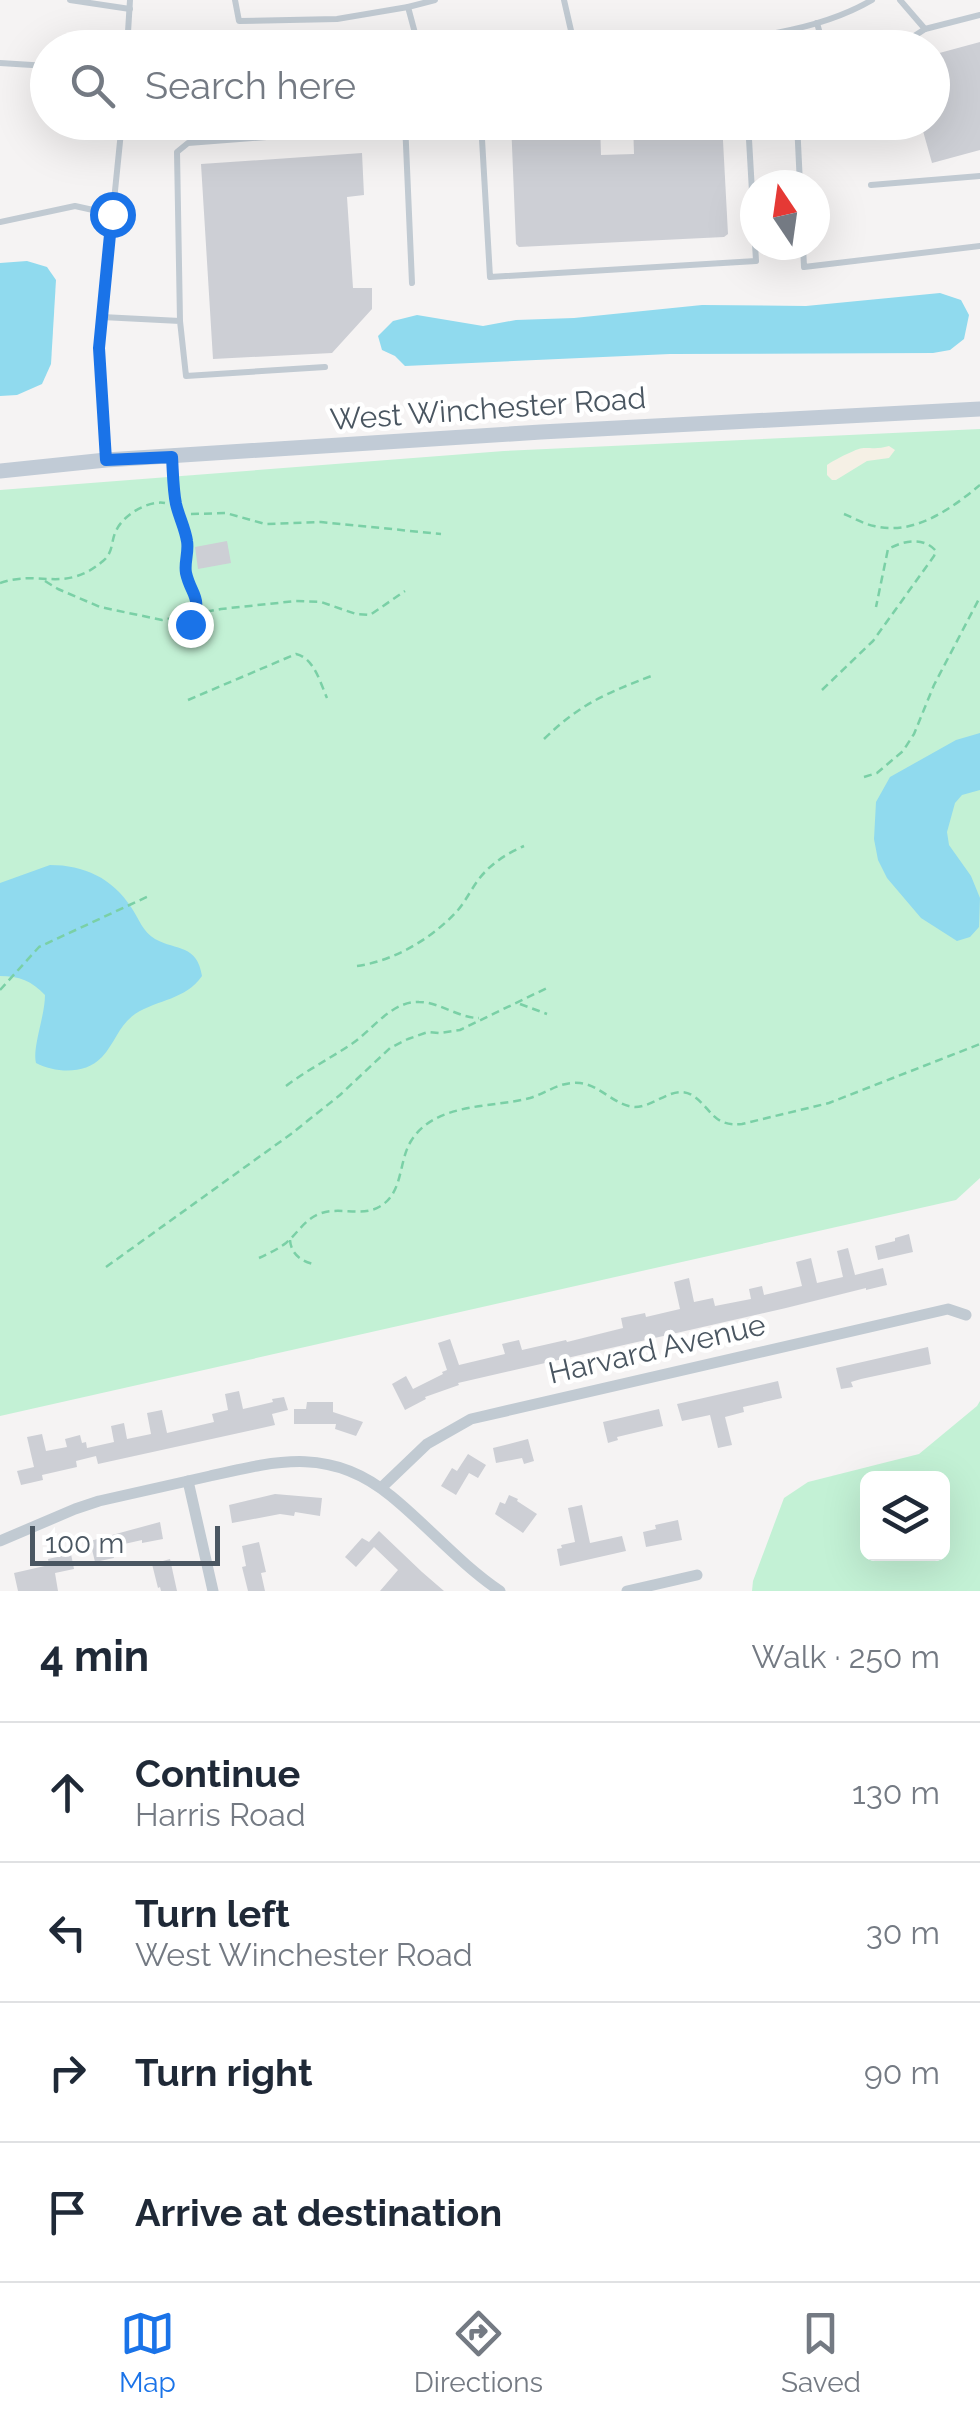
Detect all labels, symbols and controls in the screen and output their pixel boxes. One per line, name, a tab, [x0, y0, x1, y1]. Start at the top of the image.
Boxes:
search box	[30, 30, 950, 140]
icon: search	[65, 58, 120, 113]
text: Search here	[145, 63, 356, 108]
north arrow	[740, 170, 830, 260]
route start	[90, 192, 136, 238]
street label: West Winchester Road	[329, 380, 647, 437]
route end	[168, 602, 214, 648]
street label: Harvard Avenue	[545, 1307, 769, 1390]
map controls	[860, 1471, 950, 1561]
button: layers	[860, 1471, 950, 1561]
scale bar	[30, 1521, 220, 1566]
text: 100 m	[45, 1527, 124, 1560]
text: 4 min	[40, 1632, 149, 1681]
text: Walk · 250 m	[751, 1638, 940, 1675]
text: Continue	[135, 1751, 300, 1796]
icon: ahead	[40, 1765, 95, 1820]
text: 130 m	[852, 1774, 940, 1811]
text: Harris Road	[135, 1796, 306, 1833]
text: Turn left	[135, 1891, 290, 1936]
icon: left	[40, 1905, 95, 1960]
text: 30 m	[866, 1914, 940, 1951]
text: West Winchester Road	[135, 1936, 473, 1973]
icon: right	[40, 2045, 95, 2100]
text: Turn right	[135, 2050, 312, 2095]
text: 90 m	[864, 2054, 940, 2091]
icon: arrive	[40, 2185, 95, 2240]
text: Arrive at destination	[135, 2190, 502, 2235]
tab: Map	[119, 2306, 176, 2399]
tab: Directions	[414, 2306, 543, 2399]
tab: Saved	[781, 2306, 861, 2399]

